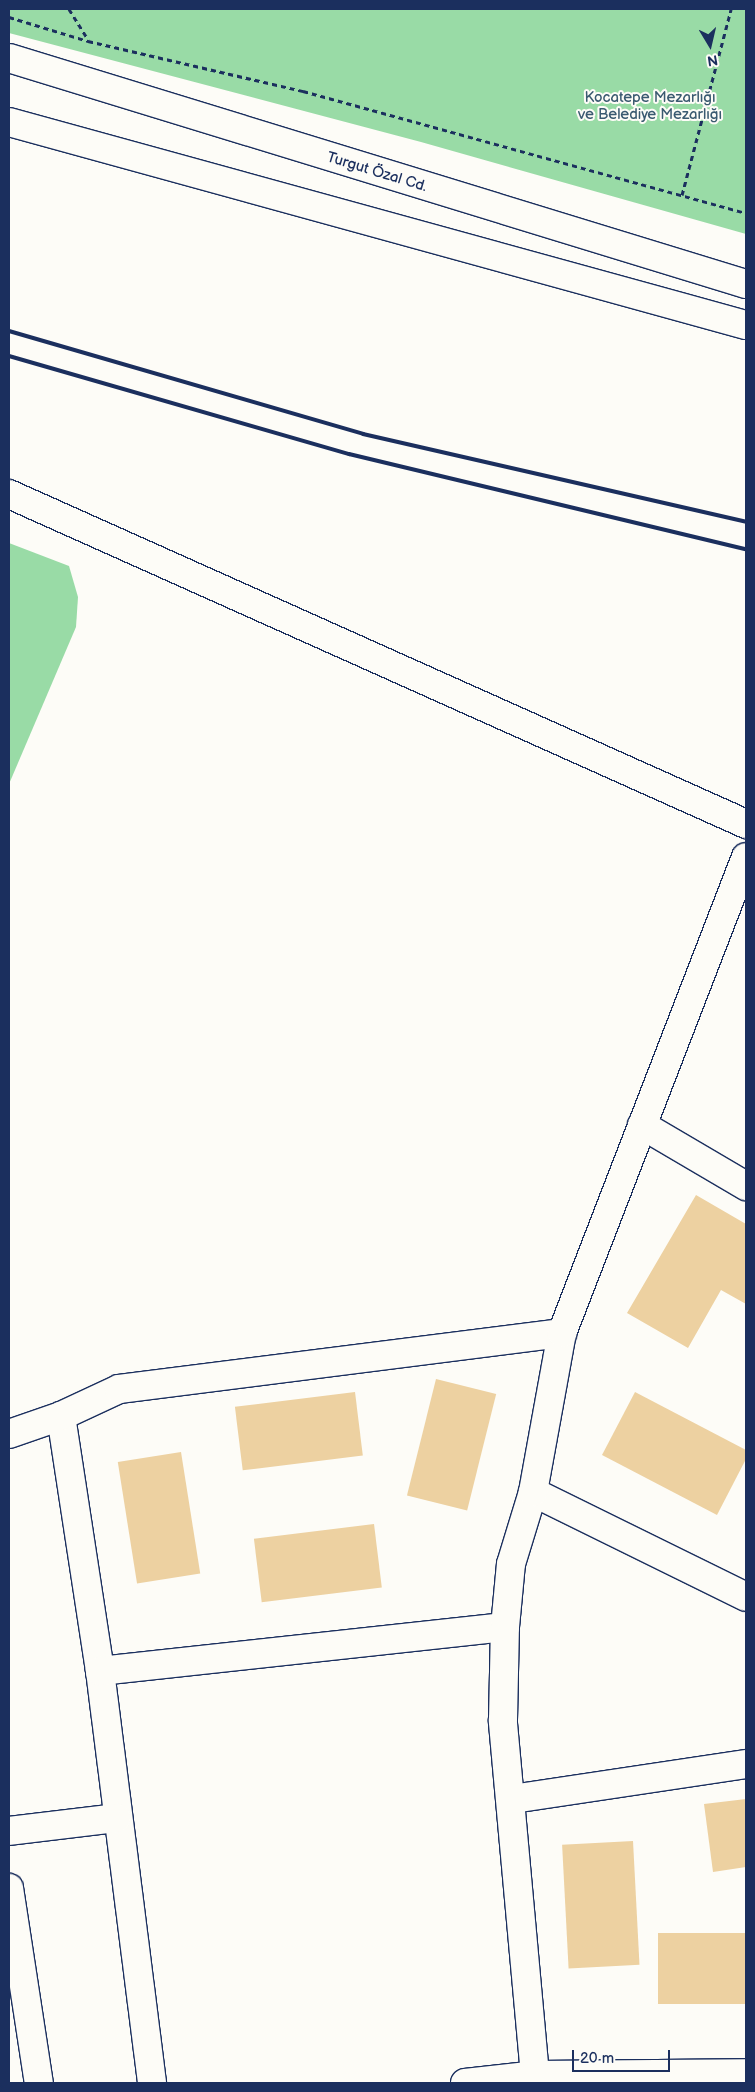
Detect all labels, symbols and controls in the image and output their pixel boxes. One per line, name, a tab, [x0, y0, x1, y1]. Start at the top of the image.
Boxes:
north arrow	[685, 20, 735, 70]
text: N	[706, 51, 719, 70]
park label: Kocatepe Mezarlığı ve Belediye Mezarlığı	[578, 88, 722, 123]
street label: Turgut Özal Cd.	[325, 148, 429, 196]
scale bar	[575, 2040, 672, 2072]
text: 20 m	[580, 2049, 614, 2068]

